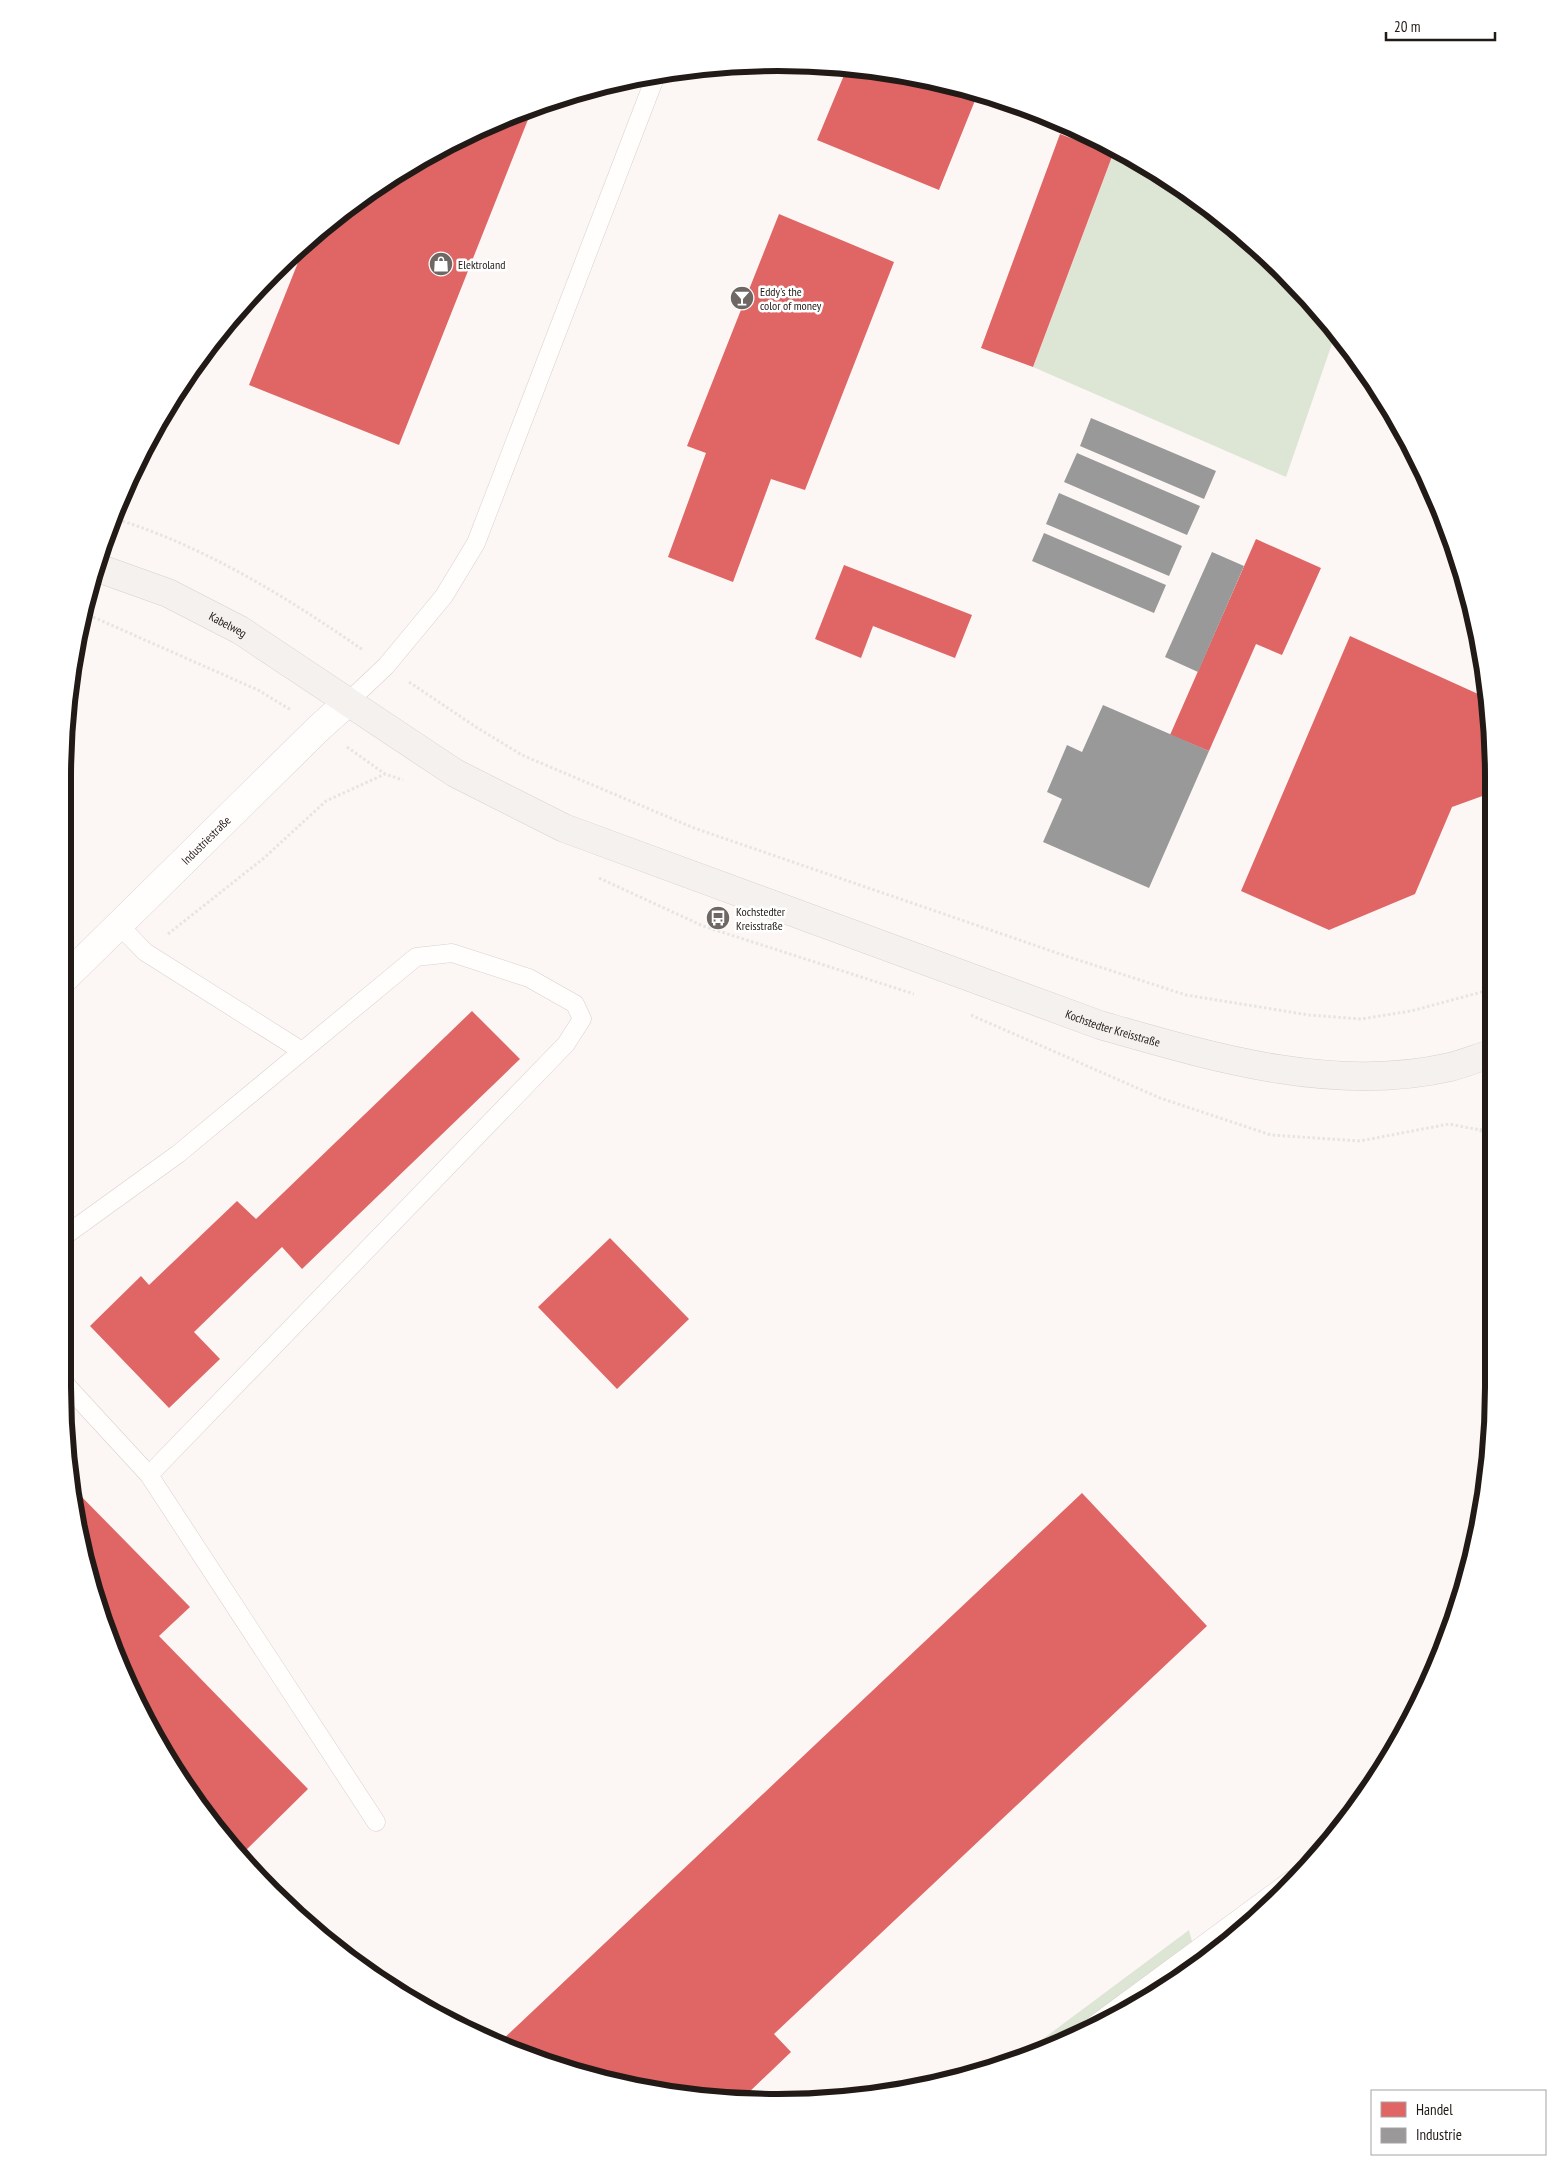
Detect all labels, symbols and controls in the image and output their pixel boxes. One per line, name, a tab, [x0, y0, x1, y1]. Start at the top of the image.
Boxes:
scale bar	[1386, 10, 1495, 42]
text: 20 m	[1394, 17, 1420, 36]
shop icon: Elektroland	[428, 251, 454, 277]
place label: Elektroland	[458, 257, 505, 272]
place label: Eddy's the color of money	[760, 284, 822, 313]
bar icon: Eddy's the color of money	[729, 285, 755, 311]
street label: Kabelweg	[207, 608, 250, 640]
street label: Industriestraße	[178, 812, 233, 867]
place label: Kochstedter Kreisstraße	[736, 904, 786, 933]
bus stop icon: Kochstedter Kreisstraße	[705, 905, 731, 931]
street label: Kochstedter Kreisstraße	[1064, 1006, 1162, 1049]
legend	[1371, 2090, 1546, 2155]
text: Handel	[1416, 2100, 1453, 2119]
text: Industrie	[1416, 2125, 1462, 2144]

